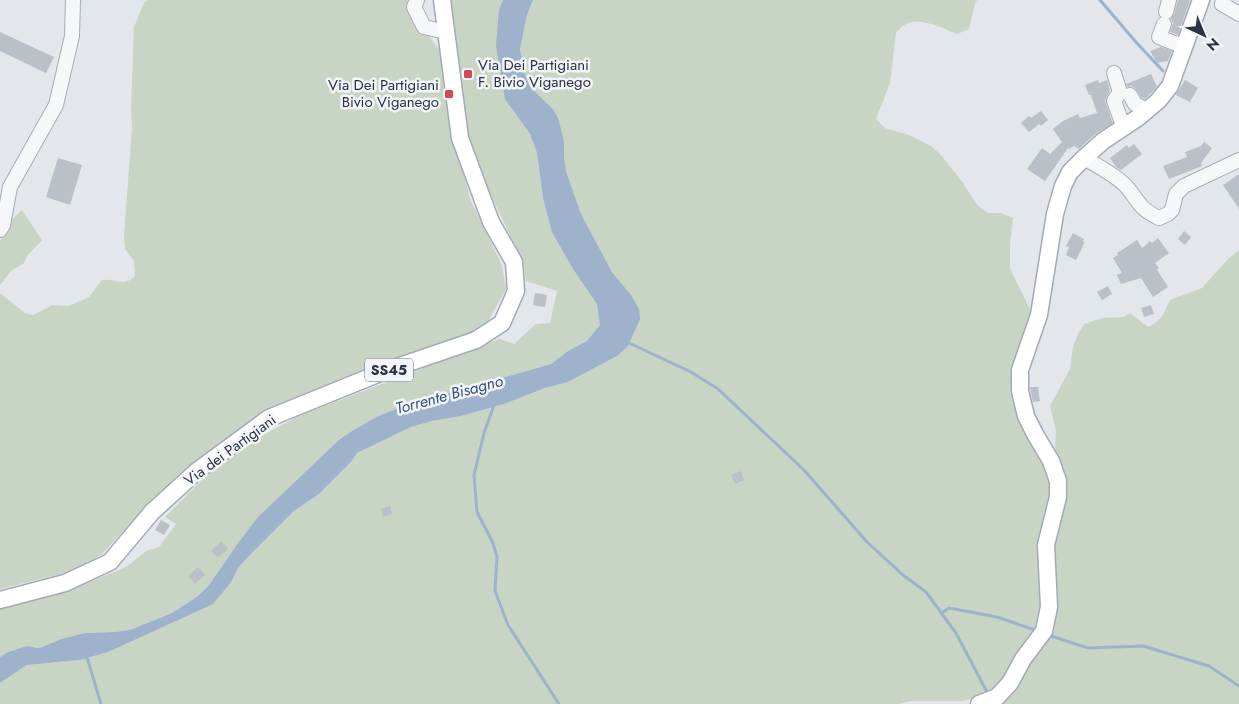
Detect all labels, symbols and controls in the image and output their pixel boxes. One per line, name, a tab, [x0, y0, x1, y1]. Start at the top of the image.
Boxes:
north arrow	[1179, 10, 1229, 60]
text: N	[1202, 33, 1224, 55]
place label: Via Dei Partigiani F. Bivio Viganego	[478, 54, 591, 93]
marker: Via Dei Partigiani F. Bivio Viganego	[462, 68, 474, 80]
place label: Via Dei Partigiani Bivio Viganego	[328, 74, 439, 113]
marker: Via Dei Partigiani Bivio Viganego	[443, 88, 455, 100]
road number: SS45	[365, 358, 413, 382]
water label: Torrente Bisagno	[393, 369, 506, 420]
street label: Via dei Partigiani	[179, 409, 281, 491]

